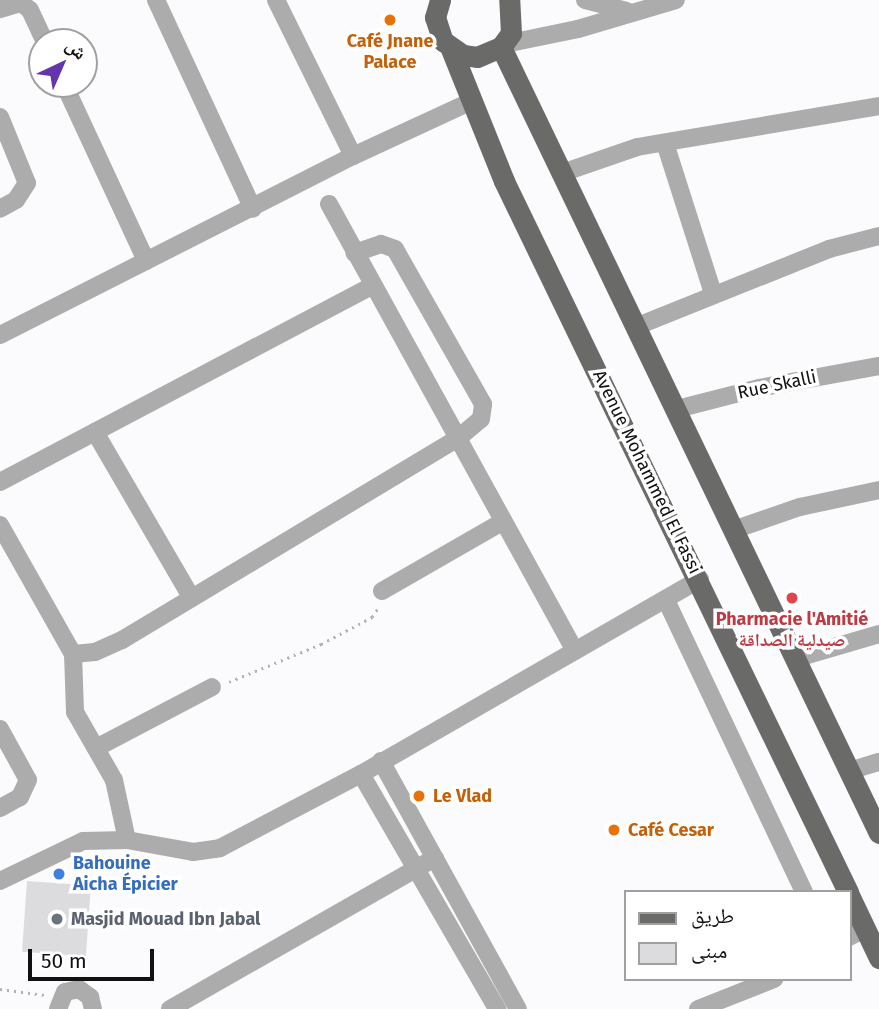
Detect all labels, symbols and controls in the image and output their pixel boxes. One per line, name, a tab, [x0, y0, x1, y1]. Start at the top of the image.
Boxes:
marker: Café Jnane Palace	[382, 12, 398, 28]
north arrow	[28, 28, 98, 98]
place label: Café Jnane Palace	[347, 31, 433, 74]
text: ش	[61, 34, 92, 64]
street label: Rue Skalli	[736, 366, 818, 404]
street label: Avenue Mohammed El Fassi	[588, 367, 706, 577]
marker: Pharmacie l'Amitié صيدلية الصداقة	[784, 590, 800, 606]
place label: Pharmacie l'Amitié صيدلية الصداقة	[716, 609, 868, 652]
place label: Le Vlad	[433, 785, 492, 807]
marker: Le Vlad	[411, 788, 427, 804]
place label: Café Cesar	[628, 819, 714, 841]
marker: Café Cesar	[606, 822, 622, 838]
place label: Bahouine Aicha Épicier	[73, 853, 178, 896]
marker: Bahouine Aicha Épicier	[51, 866, 67, 882]
legend	[624, 890, 851, 981]
text: طريق	[691, 903, 734, 929]
place label: Masjid Mouad Ibn Jabal	[71, 908, 260, 930]
marker: Masjid Mouad Ibn Jabal	[49, 911, 65, 927]
scale bar	[32, 936, 158, 980]
text: مبنى	[691, 938, 727, 964]
text: 50 m	[41, 948, 87, 974]

